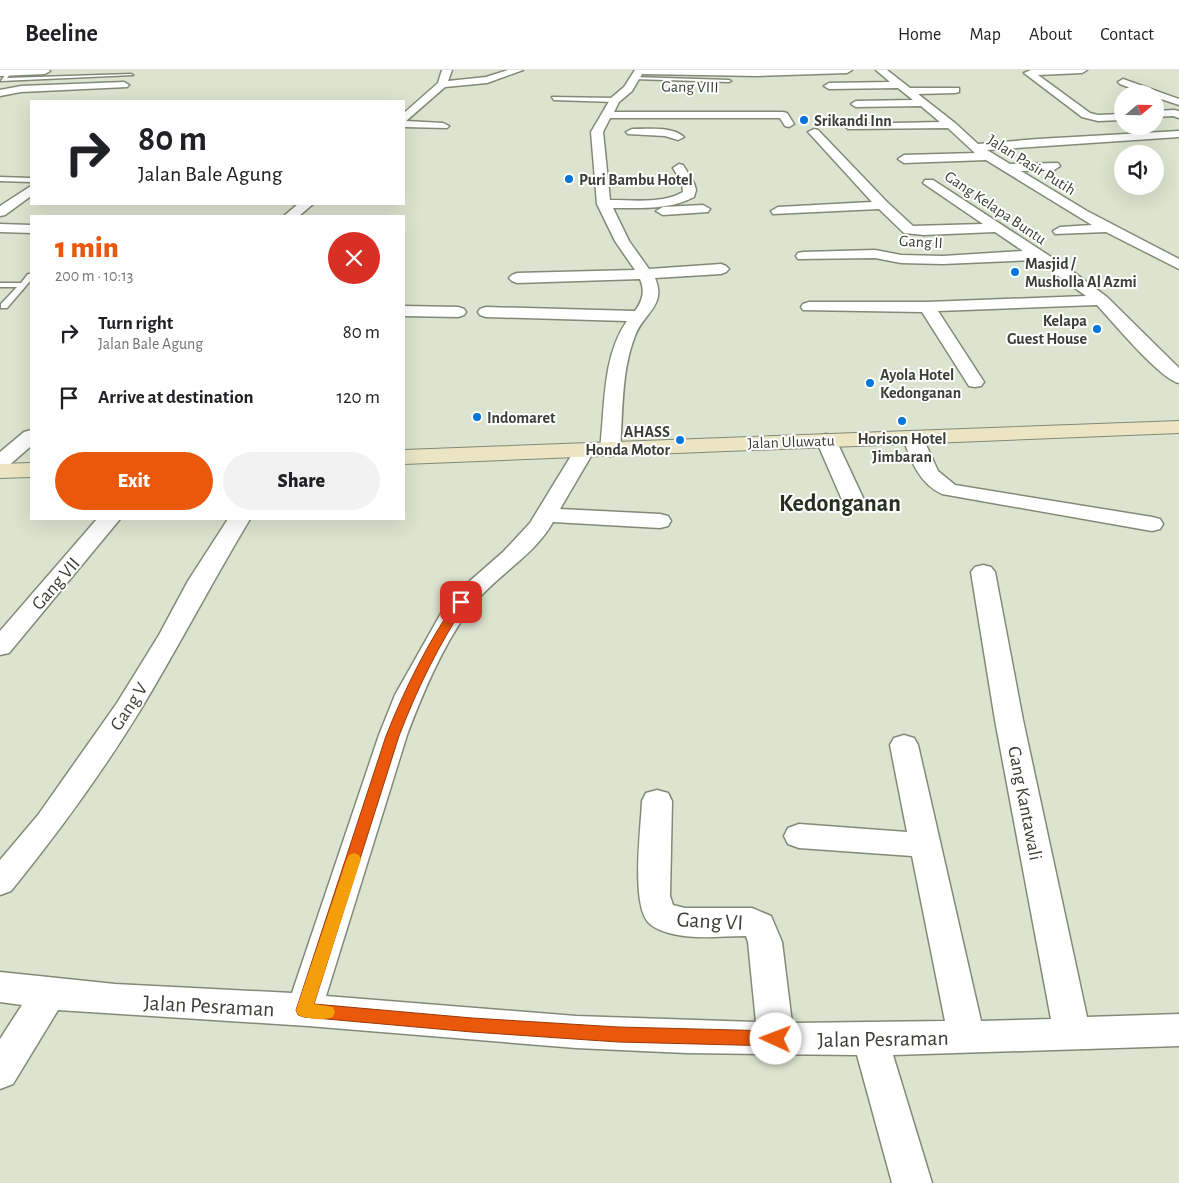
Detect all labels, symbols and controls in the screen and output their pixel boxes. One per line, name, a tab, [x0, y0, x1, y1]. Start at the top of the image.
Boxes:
text: Beeline	[25, 22, 98, 46]
text: Home	[898, 26, 941, 44]
text: Map	[969, 26, 1001, 44]
text: About	[1029, 26, 1072, 44]
text: Contact	[1100, 26, 1154, 44]
street label: Gang VIII	[661, 79, 719, 95]
north arrow	[1114, 85, 1164, 135]
map controls	[1114, 85, 1164, 195]
place label: Srikandi Inn	[814, 113, 892, 129]
marker: Srikandi Inn	[798, 114, 810, 126]
icon: right	[55, 120, 120, 185]
text: 80 m	[138, 122, 207, 157]
street label: Jalan Pasir Putih	[985, 131, 1078, 198]
button: sound	[1114, 145, 1164, 195]
text: Jalan Bale Agung	[138, 163, 283, 185]
street label: Gang Kelapa Buntu	[942, 168, 1049, 248]
place label: Puri Bambu Hotel	[579, 172, 693, 188]
marker: Puri Bambu Hotel	[563, 173, 575, 185]
button: close	[328, 232, 380, 284]
text: 1 min	[55, 233, 119, 263]
street label: Gang II	[899, 233, 943, 251]
place label: Masjid / Musholla Al Azmi	[1025, 256, 1137, 290]
marker: Masjid / Musholla Al Azmi	[1009, 266, 1021, 278]
text: 200 m · 10:13	[55, 268, 133, 284]
place label: Kelapa Guest House	[1007, 313, 1087, 347]
text: Turn right	[98, 314, 173, 333]
icon: right	[55, 319, 83, 347]
text: 80 m	[343, 323, 380, 342]
marker: Kelapa Guest House	[1091, 323, 1103, 335]
text: Jalan Bale Agung	[98, 336, 203, 352]
place label: Ayola Hotel Kedonganan	[880, 367, 961, 401]
marker: Ayola Hotel Kedonganan	[864, 377, 876, 389]
icon: arrive	[55, 384, 83, 412]
text: Arrive at destination	[98, 388, 254, 407]
text: 120 m	[336, 388, 380, 407]
place label: Indomaret	[487, 410, 556, 426]
marker: Indomaret	[471, 411, 483, 423]
marker: Horison Hotel Jimbaran	[896, 415, 908, 427]
place label: AHASS Honda Motor	[585, 424, 670, 458]
place label: Horison Hotel Jimbaran	[858, 431, 946, 465]
street label: Jalan Uluwatu	[747, 432, 835, 452]
marker: AHASS Honda Motor	[674, 434, 686, 446]
button: Exit	[55, 452, 213, 510]
button: Share	[223, 452, 380, 510]
district label: Kedonganan	[779, 492, 901, 516]
street label: Gang VII	[28, 554, 84, 614]
pin	[440, 581, 482, 623]
icon: arrive	[447, 588, 475, 616]
street label: Gang V	[107, 679, 152, 734]
street label: Gang Kantawali	[1004, 745, 1045, 862]
street label: Gang VI	[676, 908, 744, 934]
street label: Jalan Pesraman	[143, 992, 275, 1020]
position arrow	[749, 1012, 801, 1064]
street label: Jalan Pesraman	[817, 1027, 949, 1051]

